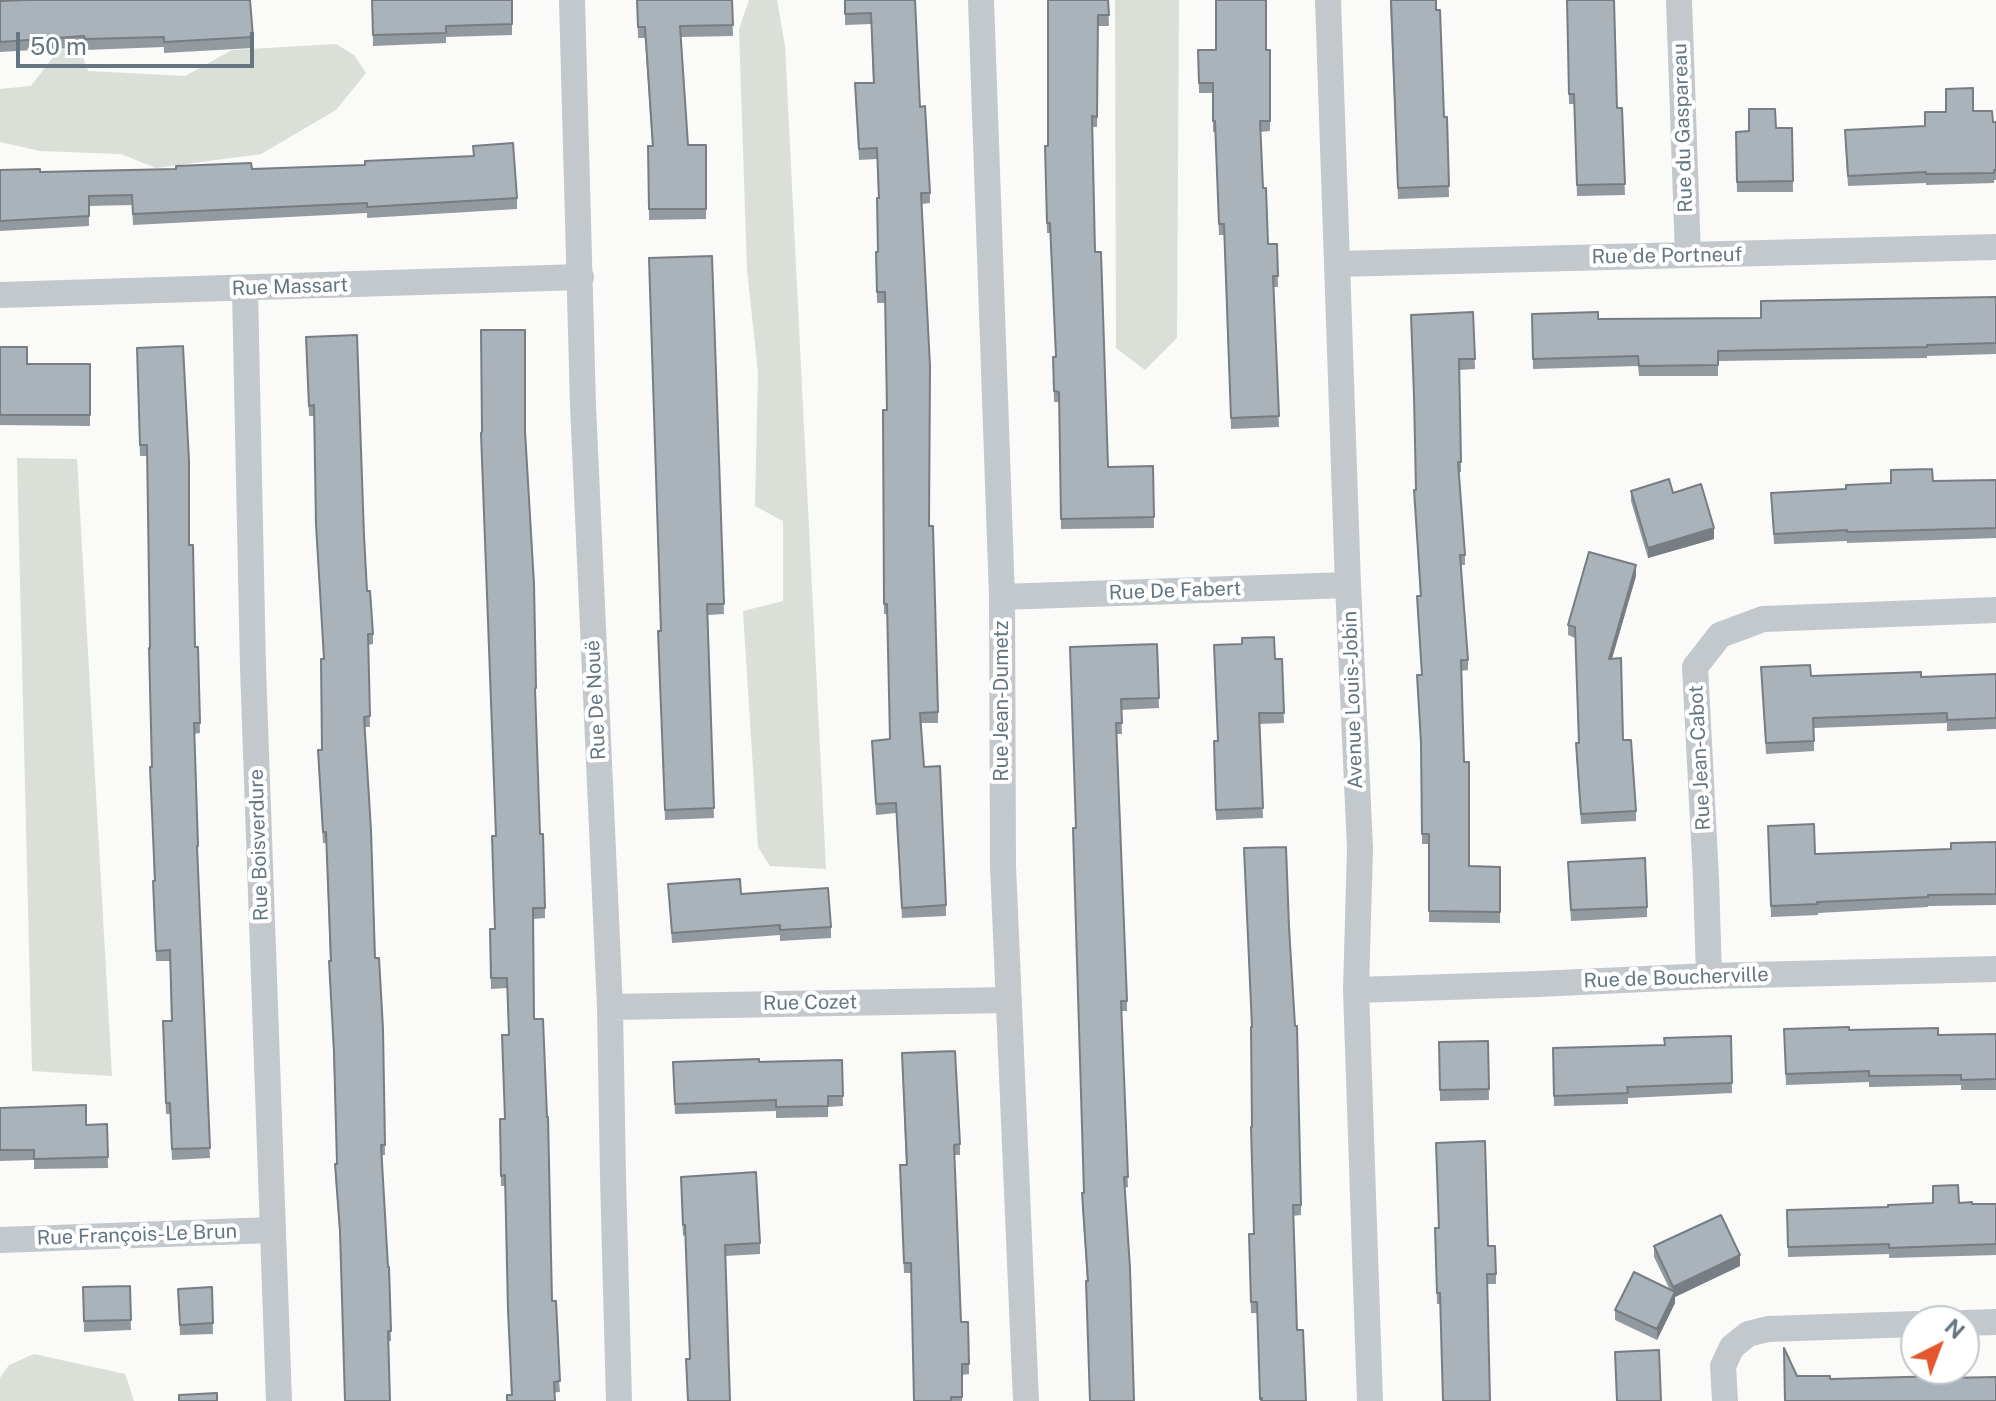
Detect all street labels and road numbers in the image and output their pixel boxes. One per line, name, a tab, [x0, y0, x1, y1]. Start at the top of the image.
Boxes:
street label: Rue du Gaspareau	[1668, 43, 1698, 213]
street label: Rue de Portneuf	[1591, 243, 1743, 269]
street label: Rue Massart	[231, 273, 349, 301]
street label: Rue De Fabert	[1108, 577, 1242, 605]
street label: Avenue Louis-Jobin	[1338, 611, 1368, 789]
street label: Rue Jean-Dumetz	[990, 620, 1014, 782]
street label: Rue De Nouë	[581, 639, 611, 761]
street label: Rue Jean-Cabot	[1684, 685, 1716, 831]
street label: Rue Boisverdure	[244, 768, 274, 922]
street label: Rue de Boucherville	[1583, 963, 1769, 993]
street label: Rue Cozet	[763, 990, 857, 1016]
street label: Rue François-Le Brun	[36, 1220, 238, 1250]

